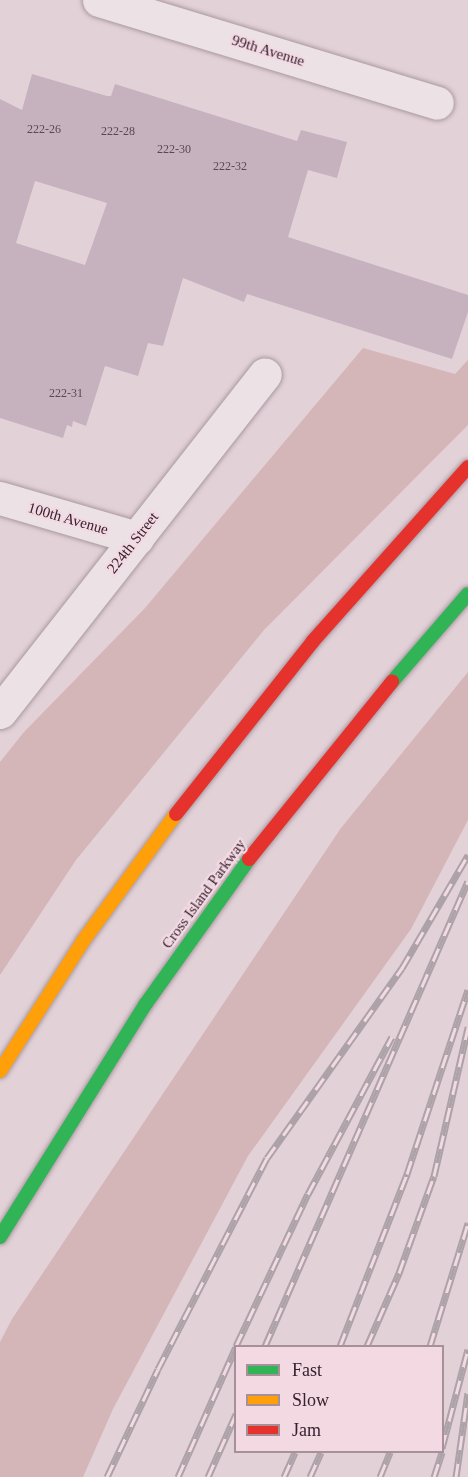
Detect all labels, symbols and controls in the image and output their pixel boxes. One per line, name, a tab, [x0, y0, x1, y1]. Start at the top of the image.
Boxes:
street label: 99th Avenue	[229, 31, 307, 71]
house number: 222-26	[27, 123, 61, 137]
house number: 222-28	[101, 125, 135, 139]
house number: 222-30	[157, 143, 191, 157]
house number: 222-32	[213, 160, 247, 174]
house number: 222-31	[49, 387, 83, 401]
street label: 100th Avenue	[25, 499, 111, 539]
street label: 224th Street	[103, 509, 163, 577]
street label: Cross Island Parkway	[158, 836, 250, 952]
legend	[234, 1345, 444, 1453]
text: Fast	[292, 1360, 322, 1380]
text: Slow	[292, 1390, 329, 1410]
text: Jam	[292, 1420, 321, 1440]

